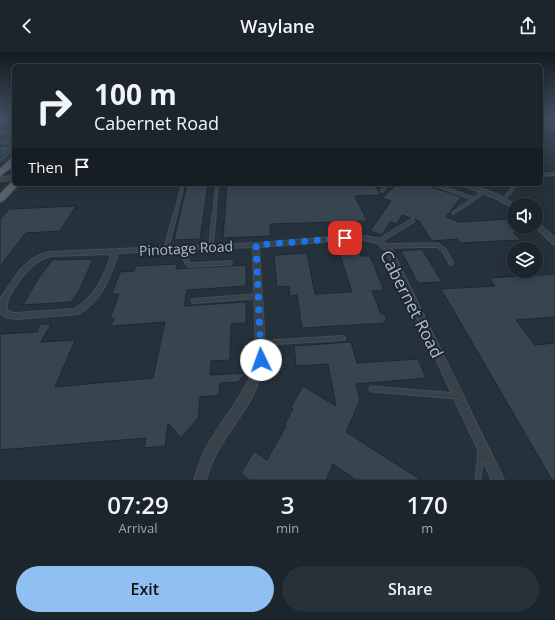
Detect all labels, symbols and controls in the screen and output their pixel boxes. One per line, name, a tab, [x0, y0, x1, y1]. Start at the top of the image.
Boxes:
text: Waylane	[240, 14, 315, 38]
icon: back	[16, 15, 38, 37]
icon: share	[517, 15, 539, 37]
text: 100 m	[94, 75, 177, 113]
icon: right	[28, 80, 80, 132]
text: Cabernet Road	[94, 111, 219, 135]
icon: arrive	[71, 156, 93, 178]
text: Then	[28, 157, 63, 177]
map controls	[507, 198, 543, 278]
button: sound	[507, 198, 543, 234]
pin	[328, 221, 362, 255]
icon: arrive	[334, 227, 356, 249]
street label: Pinotage Road	[138, 236, 234, 260]
button: layers	[507, 242, 543, 278]
street label: Cabernet Road	[375, 246, 449, 362]
position arrow	[240, 339, 282, 381]
text: 07:29	[107, 488, 169, 521]
text: 3	[281, 488, 295, 521]
text: 170	[407, 488, 448, 521]
text: Arrival	[118, 519, 158, 537]
text: min	[276, 519, 299, 537]
text: m	[421, 519, 433, 537]
button: Exit	[16, 566, 274, 612]
button: Share	[282, 566, 539, 612]

